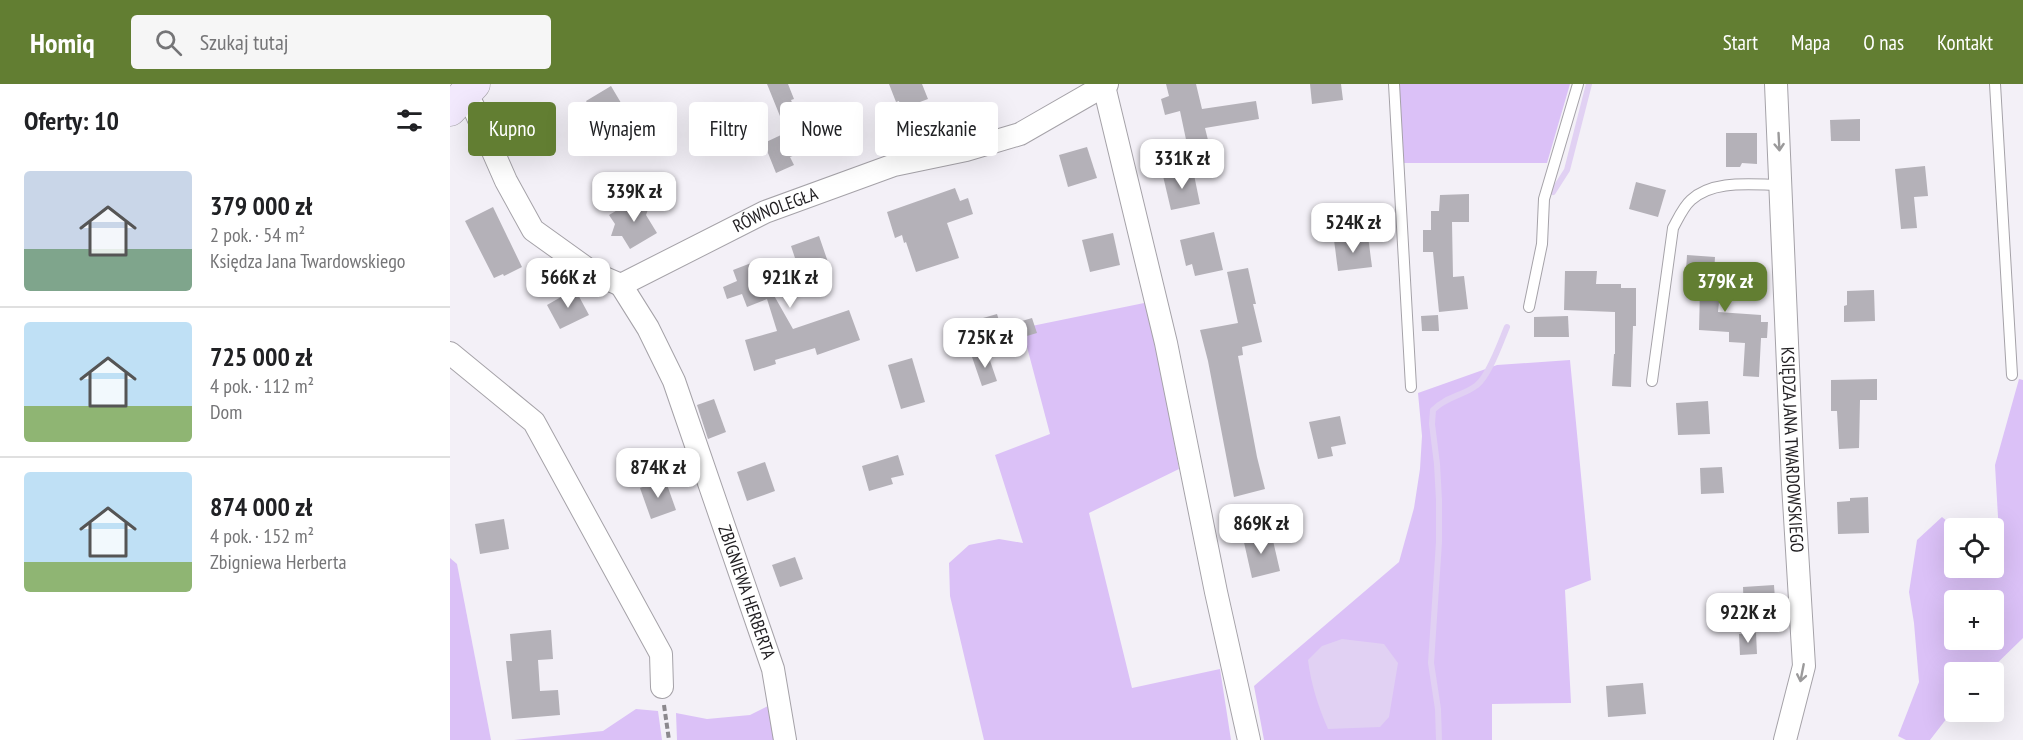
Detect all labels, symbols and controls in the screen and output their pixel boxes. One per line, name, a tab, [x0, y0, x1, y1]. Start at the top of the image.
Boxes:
search box	[131, 15, 551, 69]
text: Homiq	[30, 24, 95, 61]
icon: search	[152, 26, 185, 59]
text: Szukaj tutaj	[200, 28, 288, 56]
text: Start	[1723, 29, 1758, 56]
text: Mapa	[1791, 29, 1830, 56]
text: O nas	[1863, 29, 1904, 56]
text: Kontakt	[1937, 29, 1993, 56]
chip: Kupno	[468, 102, 556, 156]
chip: Wynajem	[568, 102, 677, 156]
chip: Filtry	[689, 102, 768, 156]
chip: Nowe	[780, 102, 863, 156]
chip: Mieszkanie	[875, 102, 998, 156]
text: Oferty: 10	[24, 104, 119, 137]
icon: filters	[393, 104, 426, 137]
one-way arrow	[1773, 132, 1784, 152]
pin: 331K zł	[1127, 139, 1237, 190]
text: 331K zł	[1154, 145, 1210, 171]
pin: 339K zł	[579, 172, 689, 223]
text: 339K zł	[606, 178, 662, 204]
street label: RÓWNOLEGŁA	[729, 182, 821, 237]
text: 379 000 zł	[210, 189, 312, 222]
icon: home	[72, 195, 144, 267]
pin: 524K zł	[1298, 203, 1408, 254]
text: 524K zł	[1325, 209, 1381, 235]
text: 2 pok. · 54 m²	[210, 222, 305, 248]
text: Księdza Jana Twardowskiego	[210, 248, 405, 274]
pin: 566K zł	[513, 258, 623, 309]
pin: 921K zł	[735, 258, 845, 309]
pin: 379K zł	[1670, 262, 1780, 313]
text: 566K zł	[540, 264, 596, 290]
text: 921K zł	[762, 264, 818, 290]
text: 379K zł	[1697, 268, 1753, 294]
pin: 725K zł	[930, 318, 1040, 369]
text: 725K zł	[957, 324, 1013, 350]
text: 725 000 zł	[210, 340, 312, 373]
icon: home	[72, 346, 144, 418]
street label: KSIĘDZA JANA TWARDOWSKIEGO	[1776, 346, 1809, 553]
text: 4 pok. · 112 m²	[210, 373, 314, 399]
text: Dom	[210, 399, 242, 425]
pin: 874K zł	[603, 448, 713, 499]
text: 874K zł	[630, 454, 686, 480]
text: 874 000 zł	[210, 490, 312, 523]
icon: home	[72, 496, 144, 568]
pin: 869K zł	[1206, 504, 1316, 555]
text: 869K zł	[1233, 510, 1289, 536]
map controls	[1944, 518, 2004, 722]
button: locate	[1944, 518, 2004, 578]
street label: ZBIGNIEWA HERBERTA	[713, 522, 781, 662]
text: 4 pok. · 152 m²	[210, 523, 314, 549]
text: Zbigniewa Herberta	[210, 549, 347, 575]
button: +	[1944, 590, 2004, 650]
pin: 922K zł	[1693, 593, 1803, 644]
text: 922K zł	[1720, 599, 1776, 625]
one-way arrow	[1796, 662, 1807, 682]
button: −	[1944, 662, 2004, 722]

